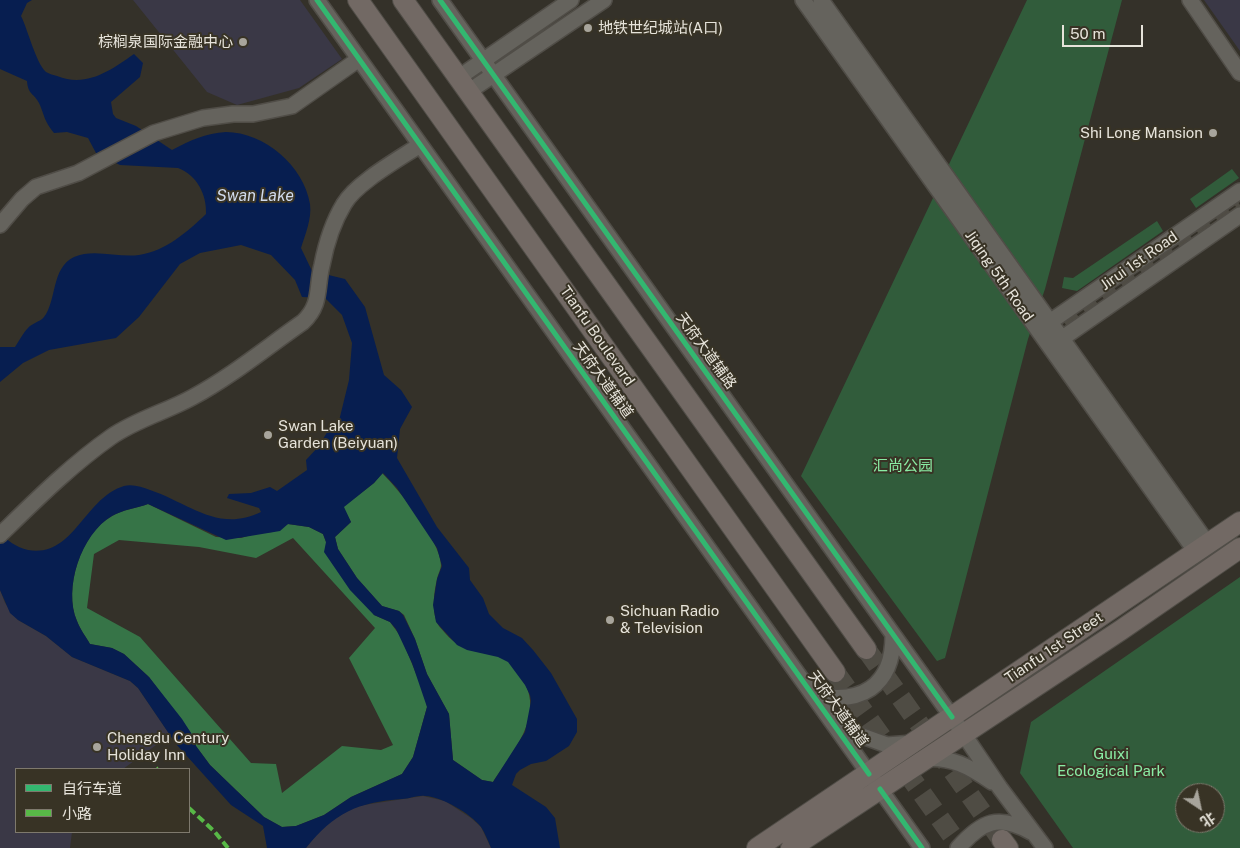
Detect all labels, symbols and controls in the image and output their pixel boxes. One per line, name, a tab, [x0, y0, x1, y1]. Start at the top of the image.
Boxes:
scale bar	[1065, 15, 1146, 47]
place label: 地铁世纪城站(A口)	[598, 19, 723, 37]
marker: 地铁世纪城站(A口)	[582, 22, 594, 34]
text: 50 m	[1070, 25, 1105, 42]
place label: 棕榈泉国际金融中心	[98, 33, 233, 51]
marker: 棕榈泉国际金融中心	[237, 36, 249, 48]
place label: Shi Long Mansion	[1080, 124, 1203, 142]
marker: Shi Long Mansion	[1207, 127, 1219, 139]
water label: Swan Lake	[216, 186, 294, 206]
street label: Jiqing 5th Road	[961, 227, 1037, 325]
street label: Jirui 1st Road	[1097, 228, 1181, 294]
street label: Tianfu Boulevard	[556, 283, 638, 389]
street label: 天府大道辅路	[672, 309, 740, 393]
street label: 天府大道辅道	[569, 338, 637, 422]
place label: Swan Lake Garden (Beiyuan)	[278, 417, 398, 452]
marker: Swan Lake Garden (Beiyuan)	[262, 429, 274, 441]
park label: 汇尚公园	[873, 457, 933, 475]
place label: Sichuan Radio & Television	[620, 602, 719, 637]
street label: Tianfu 1st Street	[1002, 609, 1106, 687]
marker: Sichuan Radio & Television	[604, 614, 616, 626]
street label: 天府大道辅道	[804, 667, 872, 751]
place label: Chengdu Century Holiday Inn	[107, 729, 229, 764]
marker: Chengdu Century Holiday Inn	[91, 741, 103, 753]
park label: Guixi Ecological Park	[1057, 745, 1165, 780]
legend	[15, 768, 190, 833]
text: 自行车道	[62, 780, 122, 797]
north arrow	[1175, 783, 1225, 833]
text: 小路	[62, 805, 92, 822]
text: 北	[1198, 809, 1218, 830]

